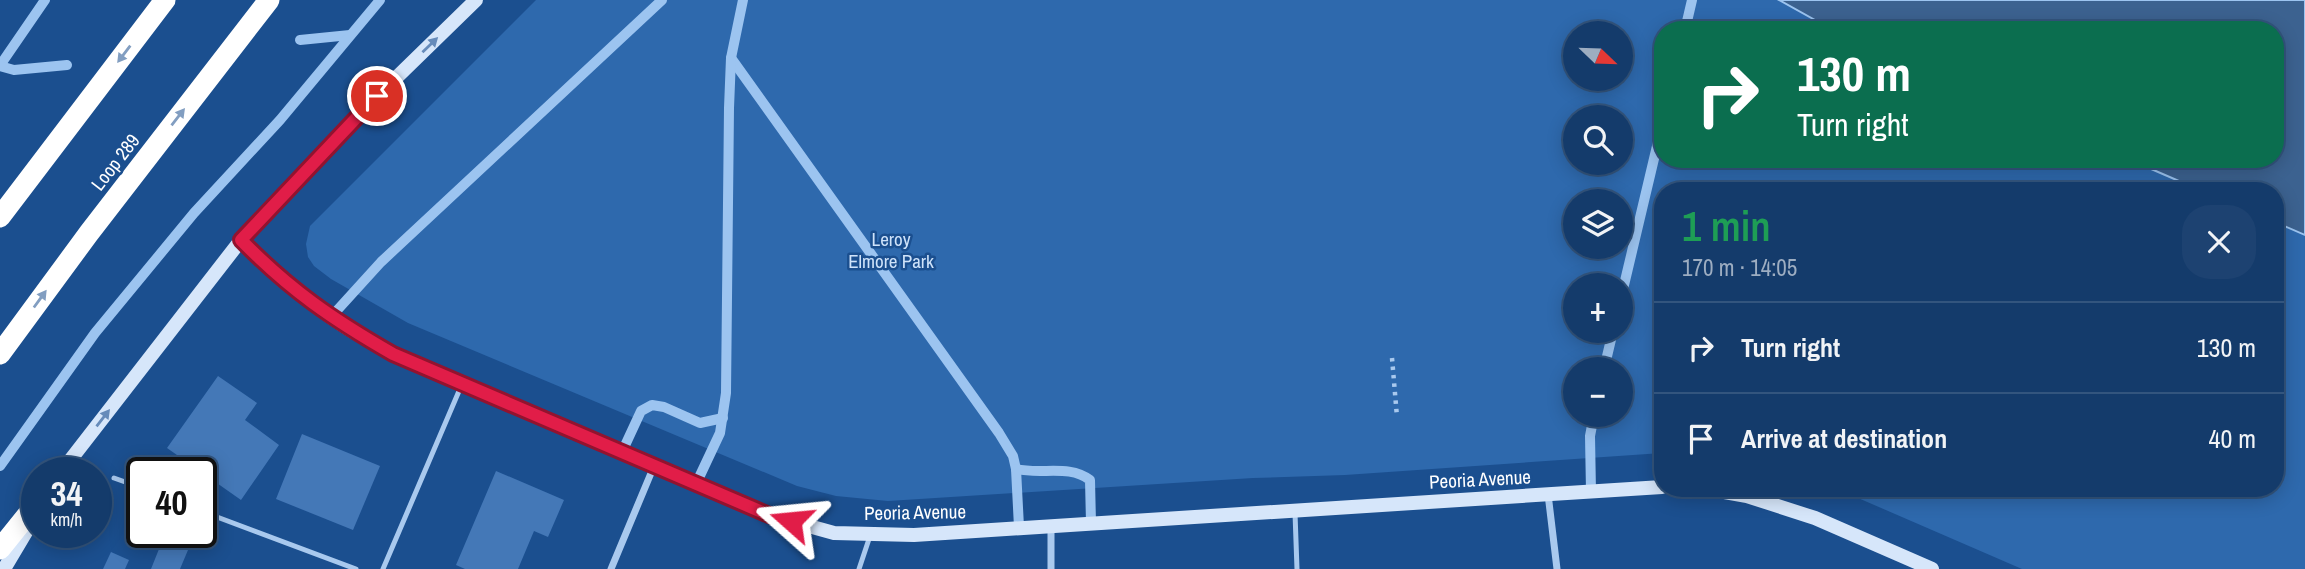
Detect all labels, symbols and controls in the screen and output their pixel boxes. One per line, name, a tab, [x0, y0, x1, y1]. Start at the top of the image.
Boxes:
north arrow	[1563, 21, 1633, 91]
map controls	[1563, 21, 1633, 427]
one-way arrow	[421, 37, 437, 54]
text: 130 m	[1797, 40, 1911, 106]
one-way arrow	[117, 45, 131, 63]
icon: right	[1682, 49, 1773, 140]
pin	[347, 66, 407, 126]
icon: arrive	[358, 77, 396, 115]
text: Turn right	[1797, 103, 1909, 146]
button: search	[1563, 105, 1633, 175]
one-way arrow	[170, 109, 185, 127]
street label: Loop 289	[85, 128, 145, 196]
button: layers	[1563, 189, 1633, 259]
text: 1 min	[1682, 198, 1771, 254]
button: close	[2182, 205, 2256, 279]
park label: Leroy Elmore Park	[848, 226, 934, 274]
text: 170 m · 14:05	[1682, 252, 1797, 283]
button: +	[1563, 273, 1633, 343]
one-way arrow	[33, 290, 47, 308]
icon: right	[1682, 329, 1720, 367]
text: Turn right	[1741, 330, 1840, 365]
text: 130 m	[2197, 330, 2256, 365]
button: −	[1563, 357, 1633, 427]
one-way arrow	[95, 410, 110, 428]
icon: arrive	[1682, 420, 1720, 458]
text: Arrive at destination	[1741, 421, 1947, 456]
text: 40 m	[2209, 421, 2256, 456]
speed limit sign: 40	[126, 457, 217, 548]
street label: Peoria Avenue	[1428, 463, 1532, 495]
text: 34	[51, 470, 82, 517]
position arrow	[754, 484, 828, 558]
street label: Peoria Avenue	[864, 498, 966, 526]
text: km/h	[51, 507, 83, 532]

